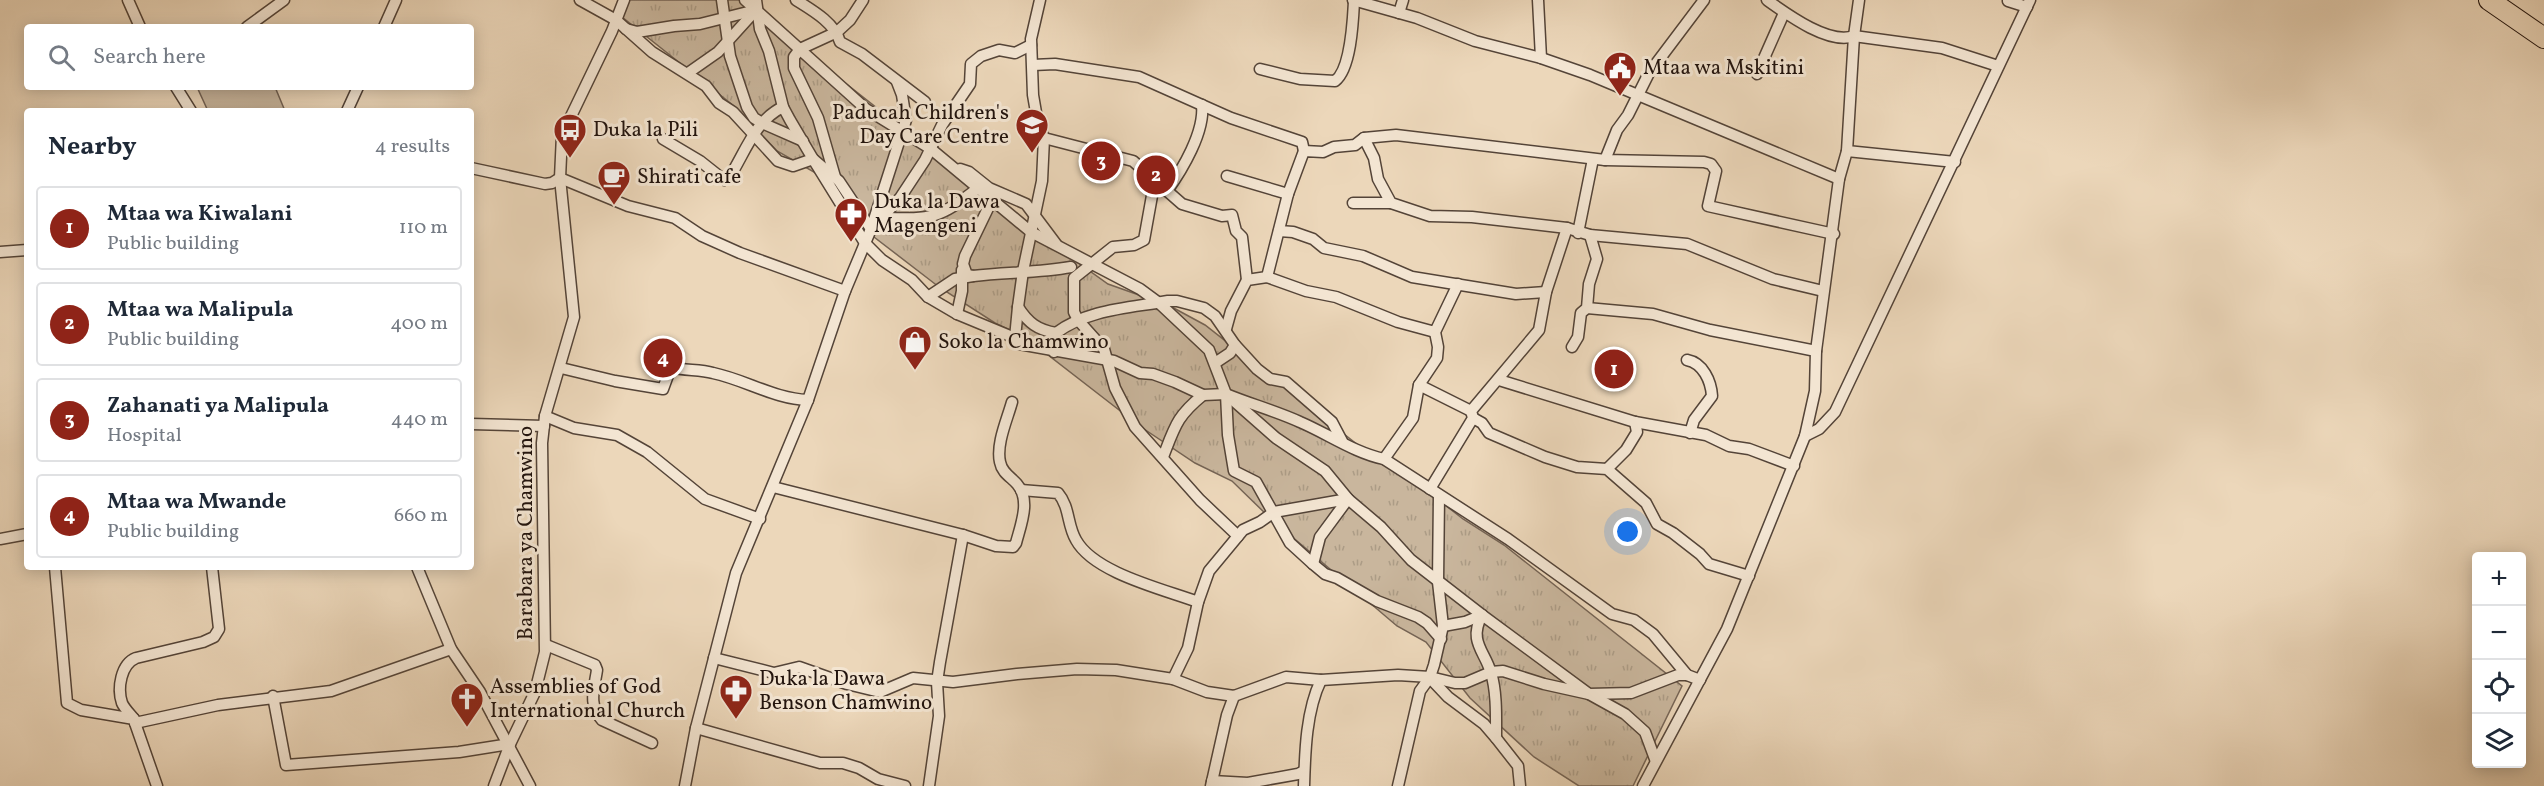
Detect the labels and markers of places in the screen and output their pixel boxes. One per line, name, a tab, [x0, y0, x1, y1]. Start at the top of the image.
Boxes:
public building icon: Mtaa wa Mskitini	[1602, 50, 1638, 97]
place label: Mtaa wa Mskitini	[1643, 54, 1804, 83]
place label: Paducah Children's Day Care Centre	[832, 99, 1009, 152]
school or university icon: Paducah Children's Day Care Centre	[1014, 107, 1050, 154]
bus stop icon: Duka la Pili	[552, 112, 588, 159]
place label: Duka la Pili	[593, 116, 698, 145]
pin: 3	[1082, 138, 1120, 184]
pin: 2	[1136, 152, 1176, 198]
cafe icon: Shirati cafe	[596, 159, 632, 206]
place label: Shirati cafe	[637, 163, 741, 192]
place label: Duka la Dawa Magengeni	[874, 188, 1000, 241]
pharmacy icon: Duka la Dawa Magengeni	[833, 196, 869, 243]
shop icon: Soko la Chamwino	[897, 324, 933, 371]
place label: Soko la Chamwino	[938, 328, 1109, 357]
pin: 4	[644, 336, 682, 380]
pin: 1	[1594, 346, 1634, 392]
place label: Duka la Dawa Benson Chamwino	[759, 665, 932, 718]
place label: Assemblies of God International Church	[490, 673, 685, 726]
pharmacy icon: Duka la Dawa Benson Chamwino	[718, 673, 754, 720]
church icon: Assemblies of God International Church	[449, 681, 485, 728]

